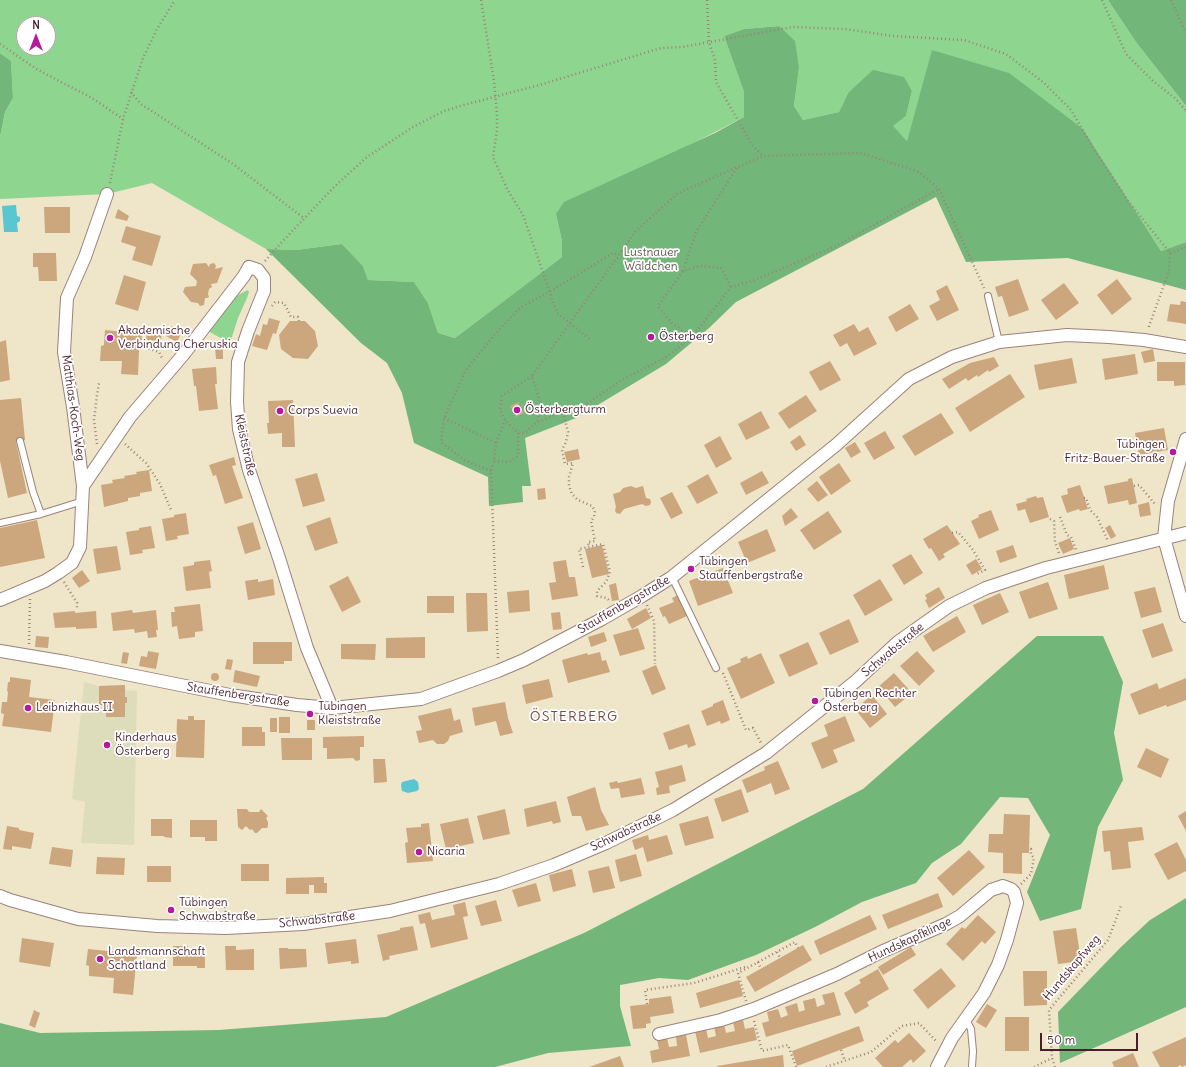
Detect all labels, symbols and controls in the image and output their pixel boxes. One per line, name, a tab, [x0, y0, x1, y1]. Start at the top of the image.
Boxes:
north arrow	[16, 16, 56, 56]
text: N	[32, 18, 40, 32]
park label: Lustnauer Wäldchen	[624, 246, 678, 274]
place label: Akademische Verbindung Cheruskia	[118, 324, 238, 352]
place label: Österberg	[659, 330, 714, 344]
marker: Österberg	[646, 332, 656, 342]
marker: Akademische Verbindung Cheruskia	[105, 333, 115, 343]
street label: Matthias-Koch-Weg	[58, 354, 88, 462]
place label: Österbergturm	[525, 403, 606, 417]
place label: Corps Suevia	[288, 404, 358, 418]
marker: Österbergturm	[512, 405, 522, 415]
marker: Corps Suevia	[275, 406, 285, 416]
street label: Kleiststraße	[231, 413, 259, 477]
place label: Tübingen Fritz-Bauer-Straße	[1065, 438, 1165, 466]
marker: Tübingen Fritz-Bauer-Straße	[1168, 447, 1178, 457]
place label: Tübingen Stauffenbergstraße	[699, 555, 803, 583]
marker: Tübingen Stauffenbergstraße	[686, 564, 696, 574]
street label: Stauffenbergstraße	[575, 573, 673, 637]
street label: Schwabstraße	[859, 620, 927, 680]
street label: Stauffenbergstraße	[186, 680, 290, 710]
place label: Tübingen Rechter Österberg	[823, 687, 917, 715]
marker: Tübingen Rechter Österberg	[810, 696, 820, 706]
place label: Tübingen Kleiststraße	[318, 700, 381, 728]
place label: Leibnizhaus II	[36, 701, 113, 715]
marker: Leibnizhaus II	[23, 703, 33, 713]
marker: Tübingen Kleiststraße	[305, 709, 315, 719]
district label: ÖSTERBERG	[530, 709, 618, 725]
place label: Kinderhaus Österberg	[115, 731, 177, 759]
marker: Kinderhaus Österberg	[102, 740, 112, 750]
street label: Schwabstraße	[588, 809, 664, 855]
place label: Nicaria	[427, 845, 465, 859]
marker: Nicaria	[414, 847, 424, 857]
place label: Tübingen Schwabstraße	[179, 896, 256, 924]
marker: Tübingen Schwabstraße	[166, 905, 176, 915]
street label: Schwabstraße	[278, 909, 356, 931]
street label: Hundskapfklinge	[866, 914, 954, 966]
street label: Hundskapfweg	[1040, 932, 1104, 1004]
place label: Landsmannschaft Schottland	[108, 945, 205, 973]
marker: Landsmannschaft Schottland	[95, 954, 105, 964]
scale bar	[1042, 1025, 1140, 1051]
text: 50 m	[1047, 1032, 1075, 1047]

